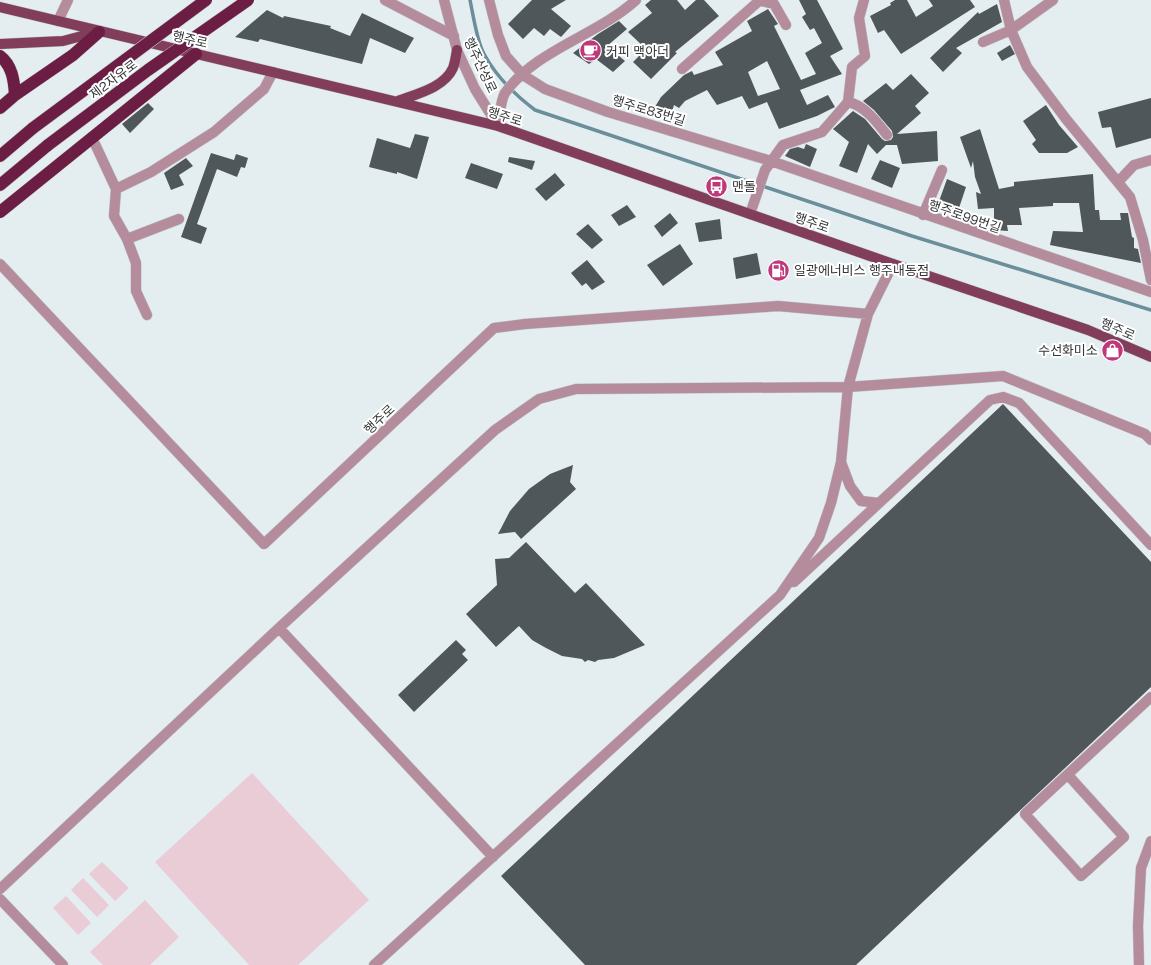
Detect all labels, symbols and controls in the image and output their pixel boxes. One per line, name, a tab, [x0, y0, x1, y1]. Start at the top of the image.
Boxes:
street label: 행주로	[170, 27, 209, 52]
street label: 행주산성로	[460, 35, 501, 96]
cafe icon: 커피 맥아더	[577, 38, 603, 64]
place label: 커피 맥아더	[606, 43, 669, 60]
street label: 제2자유로	[86, 56, 141, 103]
street label: 행주로83번길	[610, 91, 688, 130]
street label: 행주로	[485, 103, 525, 130]
bus stop icon: 맨돌	[704, 173, 730, 199]
place label: 맨돌	[732, 178, 756, 195]
street label: 행주로99번길	[926, 196, 1003, 237]
street label: 행주로	[792, 209, 832, 236]
fuel station icon: 일광에너비스 행주내동점	[765, 257, 791, 283]
place label: 일광에너비스 행주내동점	[794, 262, 929, 279]
street label: 행주로	[1098, 315, 1138, 344]
shop icon: 수선화미소	[1100, 337, 1126, 363]
place label: 수선화미소	[1038, 342, 1098, 359]
street label: 행주로	[360, 401, 398, 438]

